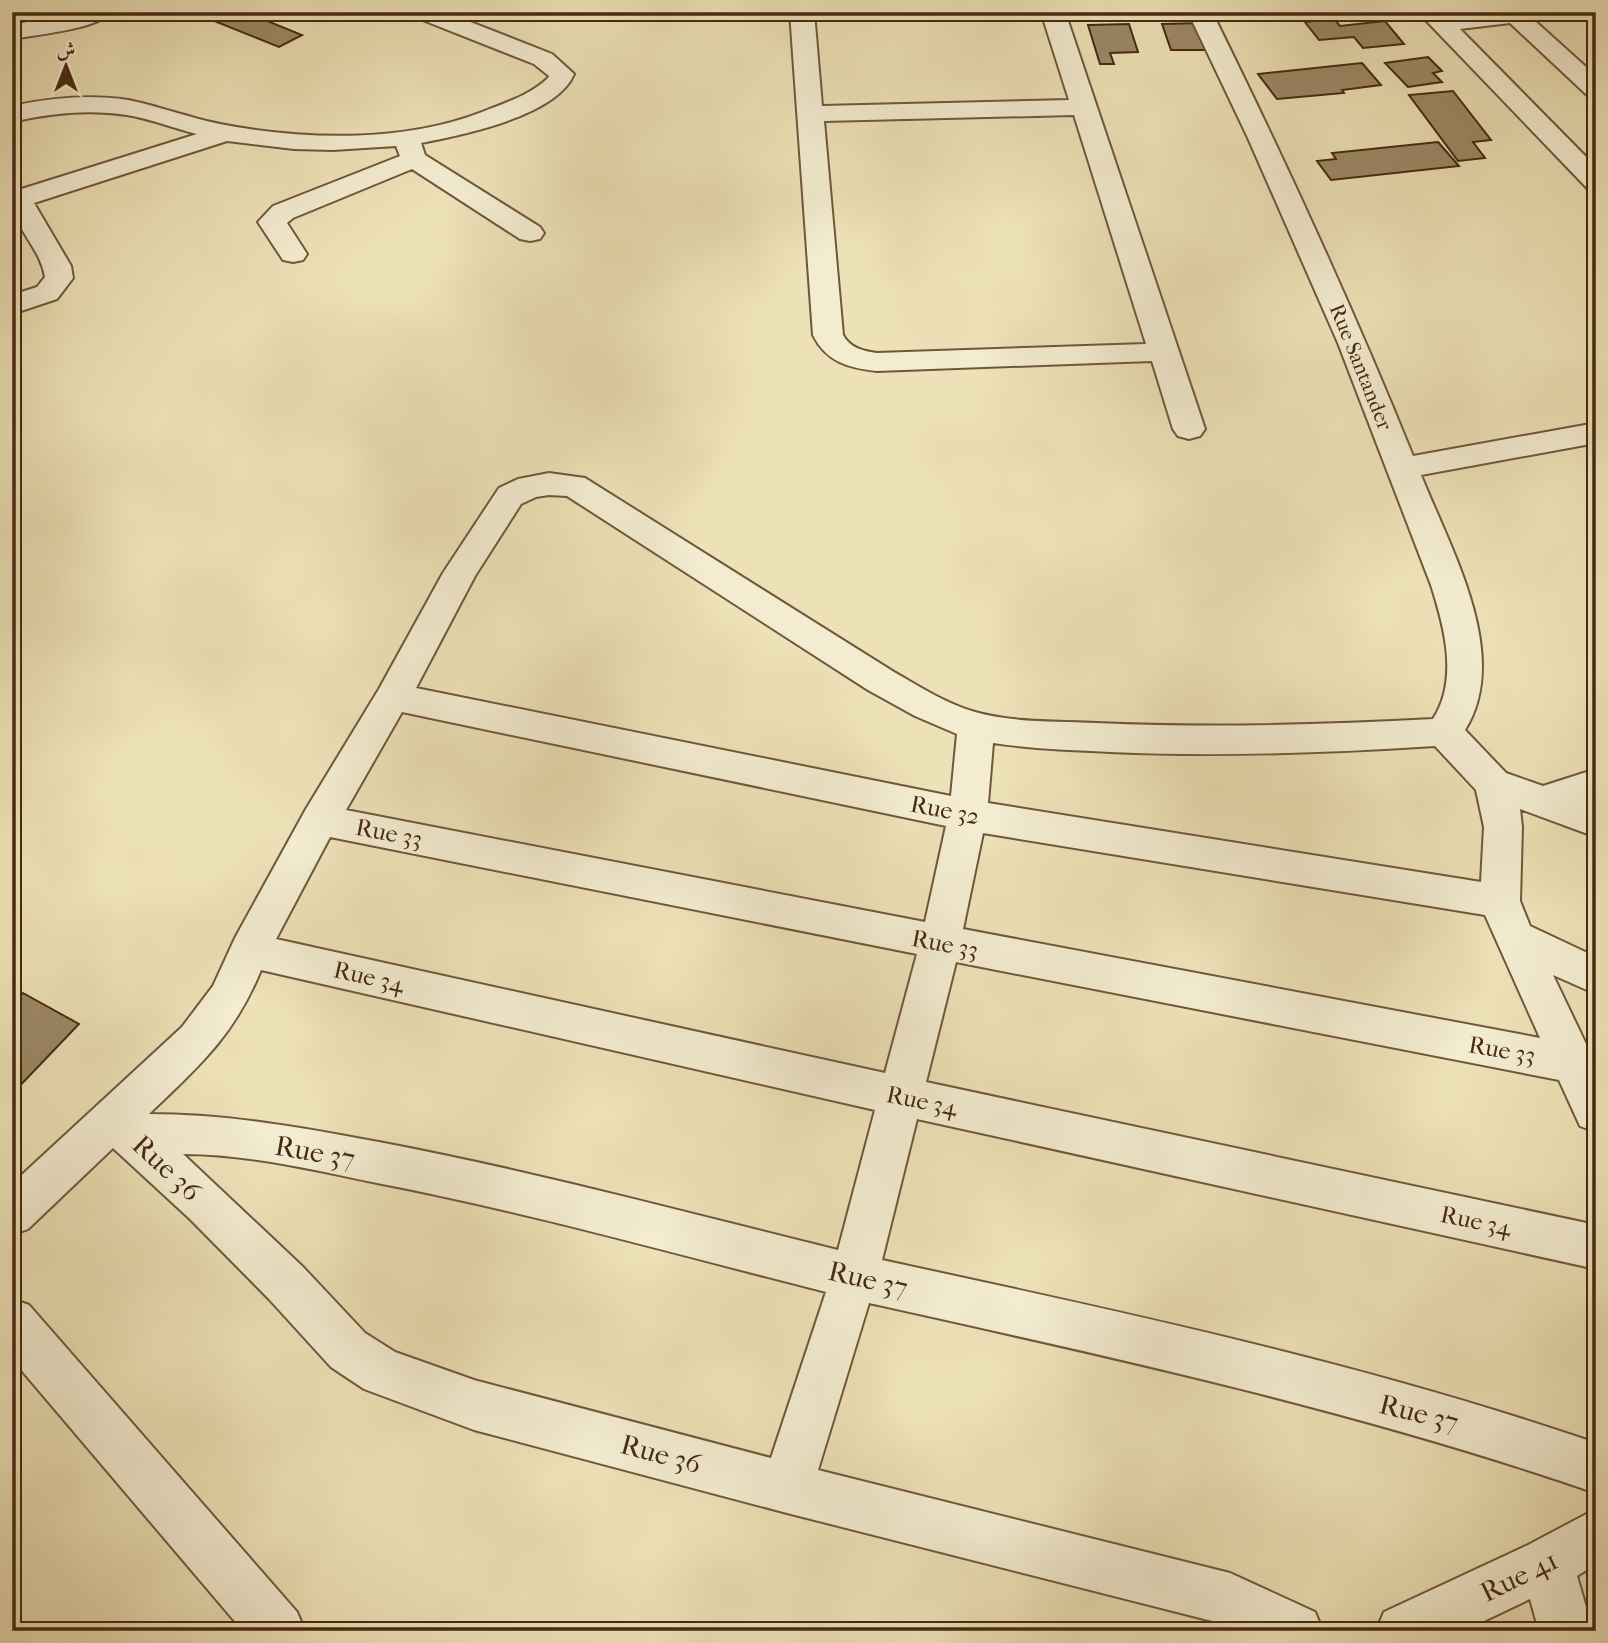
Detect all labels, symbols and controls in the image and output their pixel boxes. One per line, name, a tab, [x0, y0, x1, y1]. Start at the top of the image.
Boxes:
north arrow	[32, 32, 102, 102]
text: ش	[57, 39, 75, 61]
street label: Rue Santander	[1325, 300, 1397, 434]
street label: Rue 32	[908, 790, 982, 830]
street label: Rue 33	[353, 813, 425, 853]
street label: Rue 33	[909, 924, 981, 964]
street label: Rue 34	[331, 955, 408, 999]
street label: Rue 33	[1466, 1030, 1538, 1070]
street label: Rue 34	[884, 1080, 961, 1122]
street label: Rue 36	[126, 1128, 209, 1209]
street label: Rue 37	[273, 1129, 357, 1175]
street label: Rue 34	[1438, 1200, 1515, 1242]
street label: Rue 37	[825, 1254, 911, 1304]
street label: Rue 37	[1376, 1387, 1462, 1439]
street label: Rue 36	[617, 1427, 706, 1481]
street label: Rue 41	[1475, 1543, 1563, 1609]

